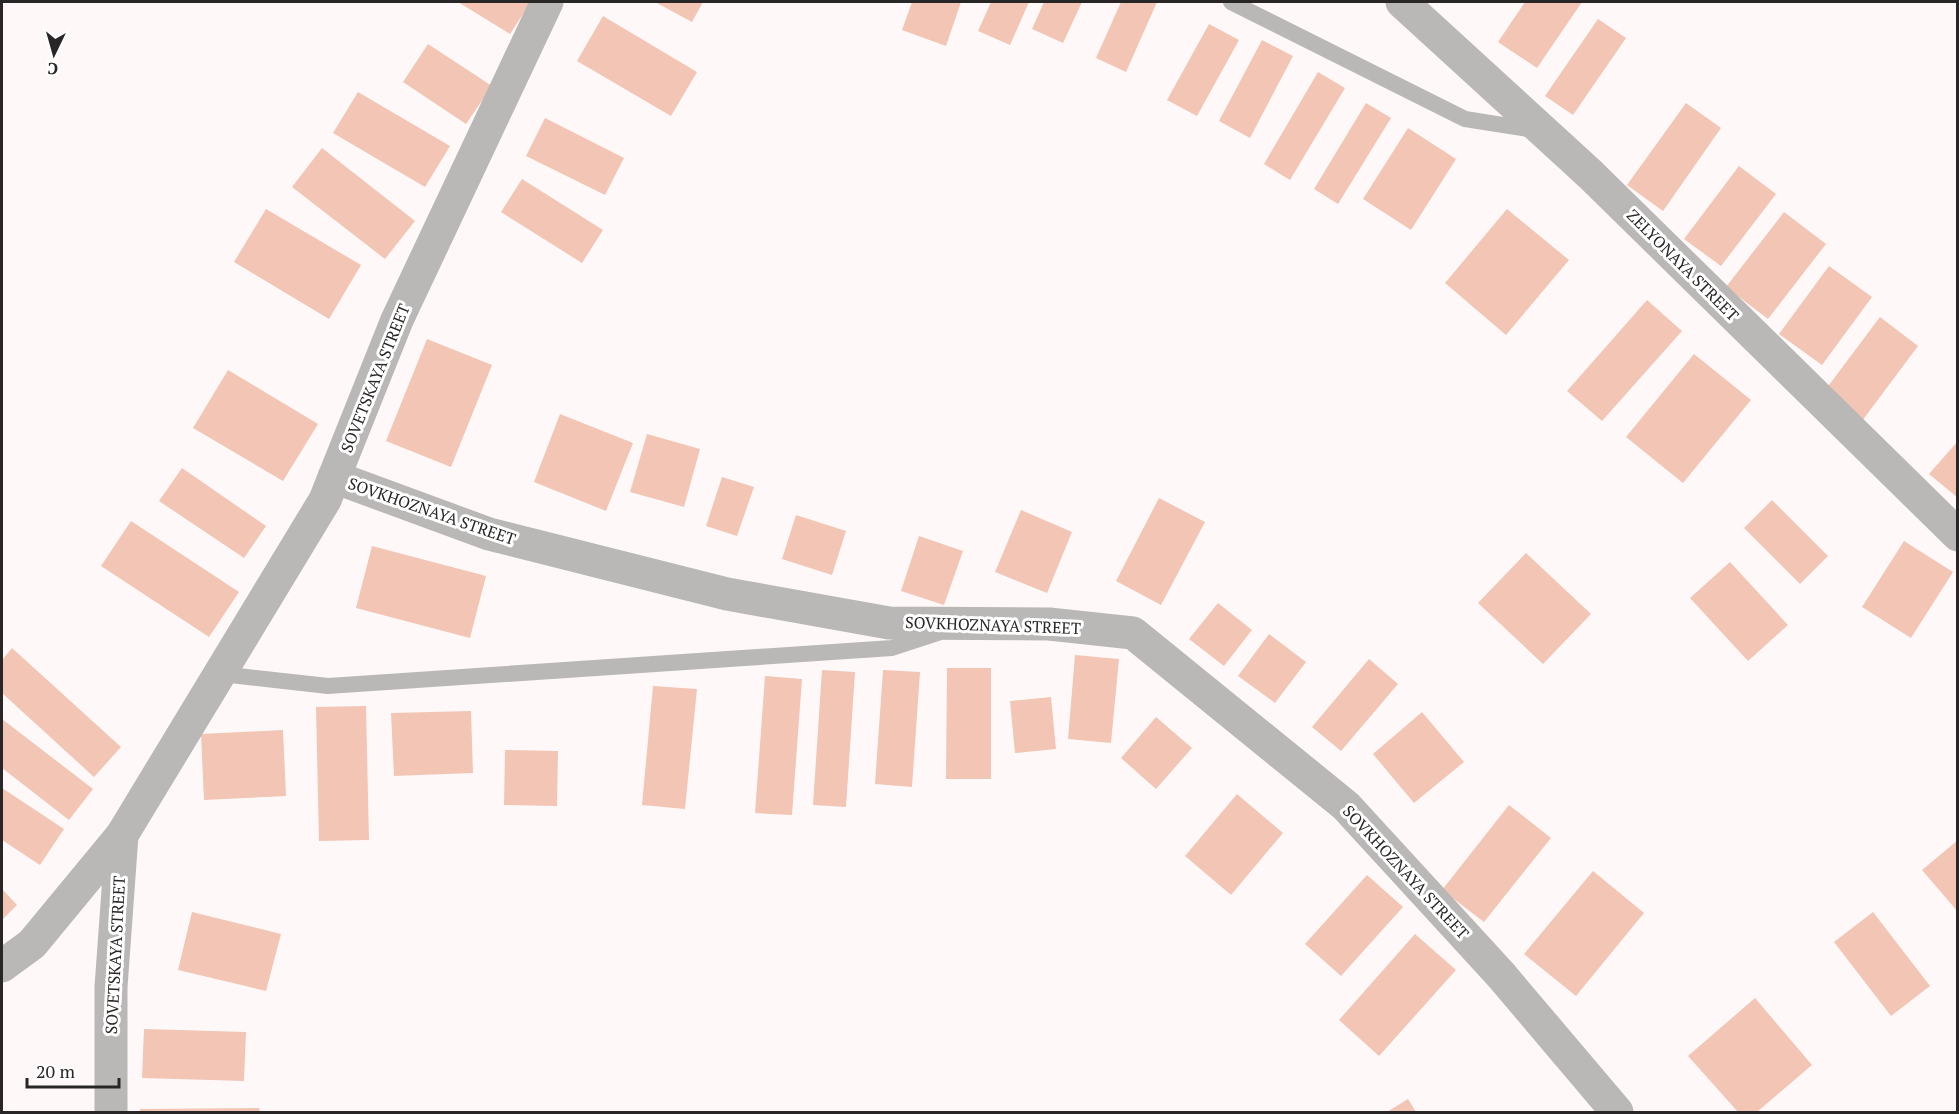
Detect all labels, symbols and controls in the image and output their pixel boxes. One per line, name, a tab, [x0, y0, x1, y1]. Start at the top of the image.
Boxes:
north arrow	[24, 24, 84, 84]
text: С	[47, 58, 59, 80]
street label: ZELYONAYA STREET	[1622, 204, 1744, 326]
street label: SOVETSKAYA STREET	[335, 300, 415, 456]
street label: SOVKHOZNAYA STREET	[345, 472, 519, 550]
street label: SOVKHOZNAYA STREET	[905, 611, 1081, 639]
street label: SOVKHOZNAYA STREET	[1338, 800, 1474, 944]
street label: SOVETSKAYA STREET	[100, 875, 130, 1035]
scale bar	[27, 1051, 118, 1089]
text: 20 m	[36, 1059, 76, 1083]

